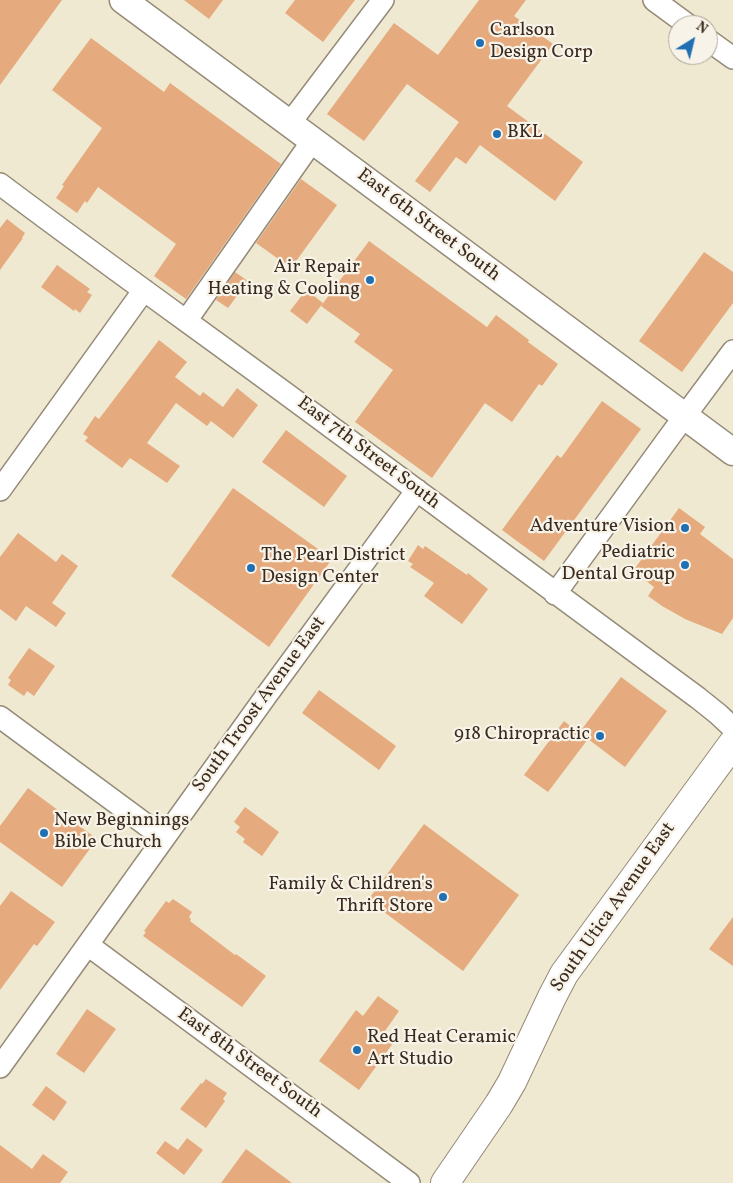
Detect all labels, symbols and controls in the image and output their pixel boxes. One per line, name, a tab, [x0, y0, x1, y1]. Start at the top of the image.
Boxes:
north arrow	[668, 15, 718, 65]
text: N	[692, 18, 711, 39]
place label: Carlson Design Corp	[490, 21, 593, 65]
marker: Carlson Design Corp	[474, 37, 486, 49]
place label: BKL	[507, 123, 542, 145]
marker: BKL	[491, 128, 503, 140]
street label: East 6th Street South	[352, 165, 504, 287]
place label: Air Repair Heating & Cooling	[207, 258, 360, 302]
marker: Air Repair Heating & Cooling	[364, 274, 376, 286]
street label: East 7th Street South	[292, 393, 444, 515]
place label: Adventure Vision	[530, 517, 675, 539]
marker: Adventure Vision	[679, 522, 691, 534]
place label: Pediatric Dental Group	[562, 543, 675, 587]
place label: The Pearl District Design Center	[261, 546, 406, 590]
marker: Pediatric Dental Group	[679, 559, 691, 571]
marker: The Pearl District Design Center	[245, 562, 257, 574]
street label: South Troost Avenue East	[189, 613, 331, 797]
place label: 918 Chiropractic	[454, 725, 590, 747]
marker: 918 Chiropractic	[594, 730, 606, 742]
place label: New Beginnings Bible Church	[54, 811, 189, 855]
street label: South Utica Avenue East	[547, 819, 681, 997]
marker: New Beginnings Bible Church	[38, 827, 50, 839]
place label: Family & Children's Thrift Store	[269, 875, 433, 919]
marker: Family & Children's Thrift Store	[437, 891, 449, 903]
street label: East 8th Street South	[172, 1004, 326, 1124]
place label: Red Heat Ceramic Art Studio	[367, 1028, 516, 1072]
marker: Red Heat Ceramic Art Studio	[351, 1044, 363, 1056]

